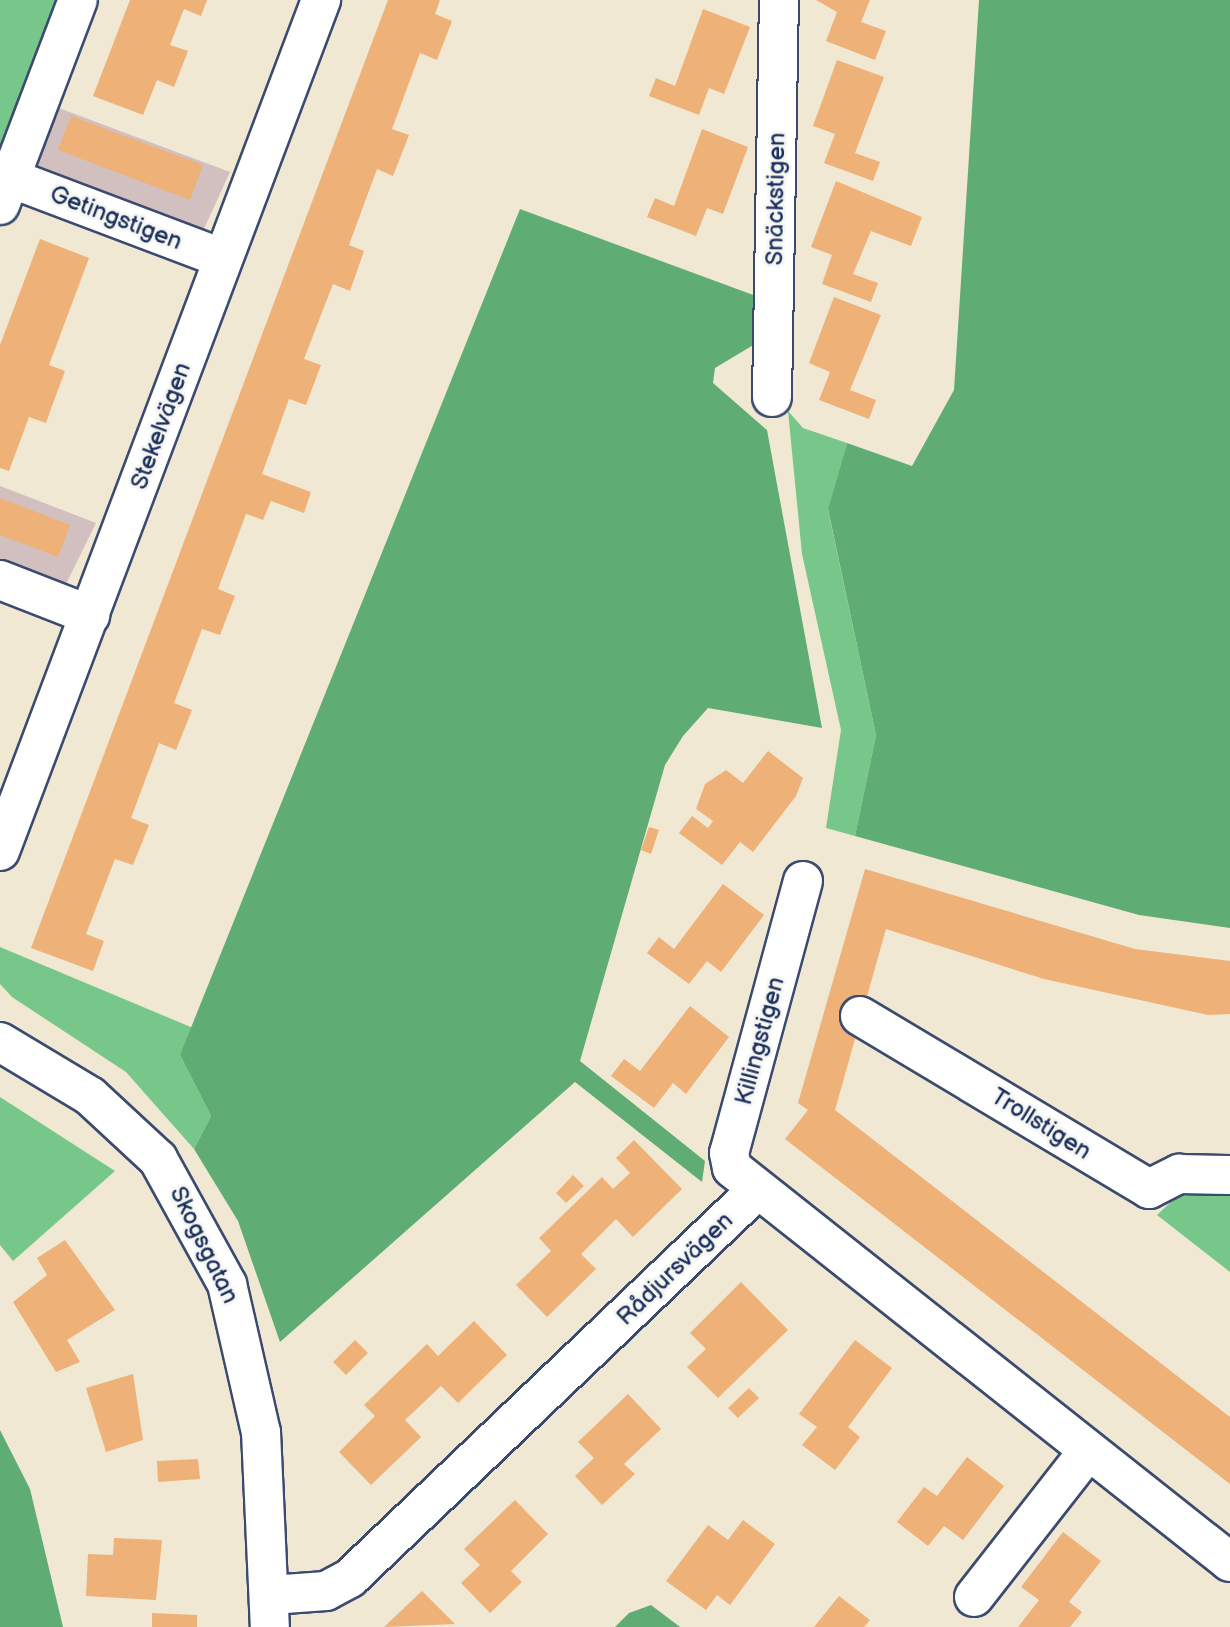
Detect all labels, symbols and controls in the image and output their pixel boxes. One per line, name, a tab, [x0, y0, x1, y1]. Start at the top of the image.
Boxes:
street label: Snäckstigen	[760, 132, 792, 266]
street label: Getingstigen	[46, 180, 186, 256]
street label: Stekelvägen	[125, 359, 197, 493]
street label: Killingstigen	[729, 974, 791, 1108]
street label: Trollstigen	[986, 1082, 1096, 1166]
street label: Skogsgatan	[163, 1182, 245, 1308]
street label: Rådjursvägen	[611, 1206, 739, 1332]

